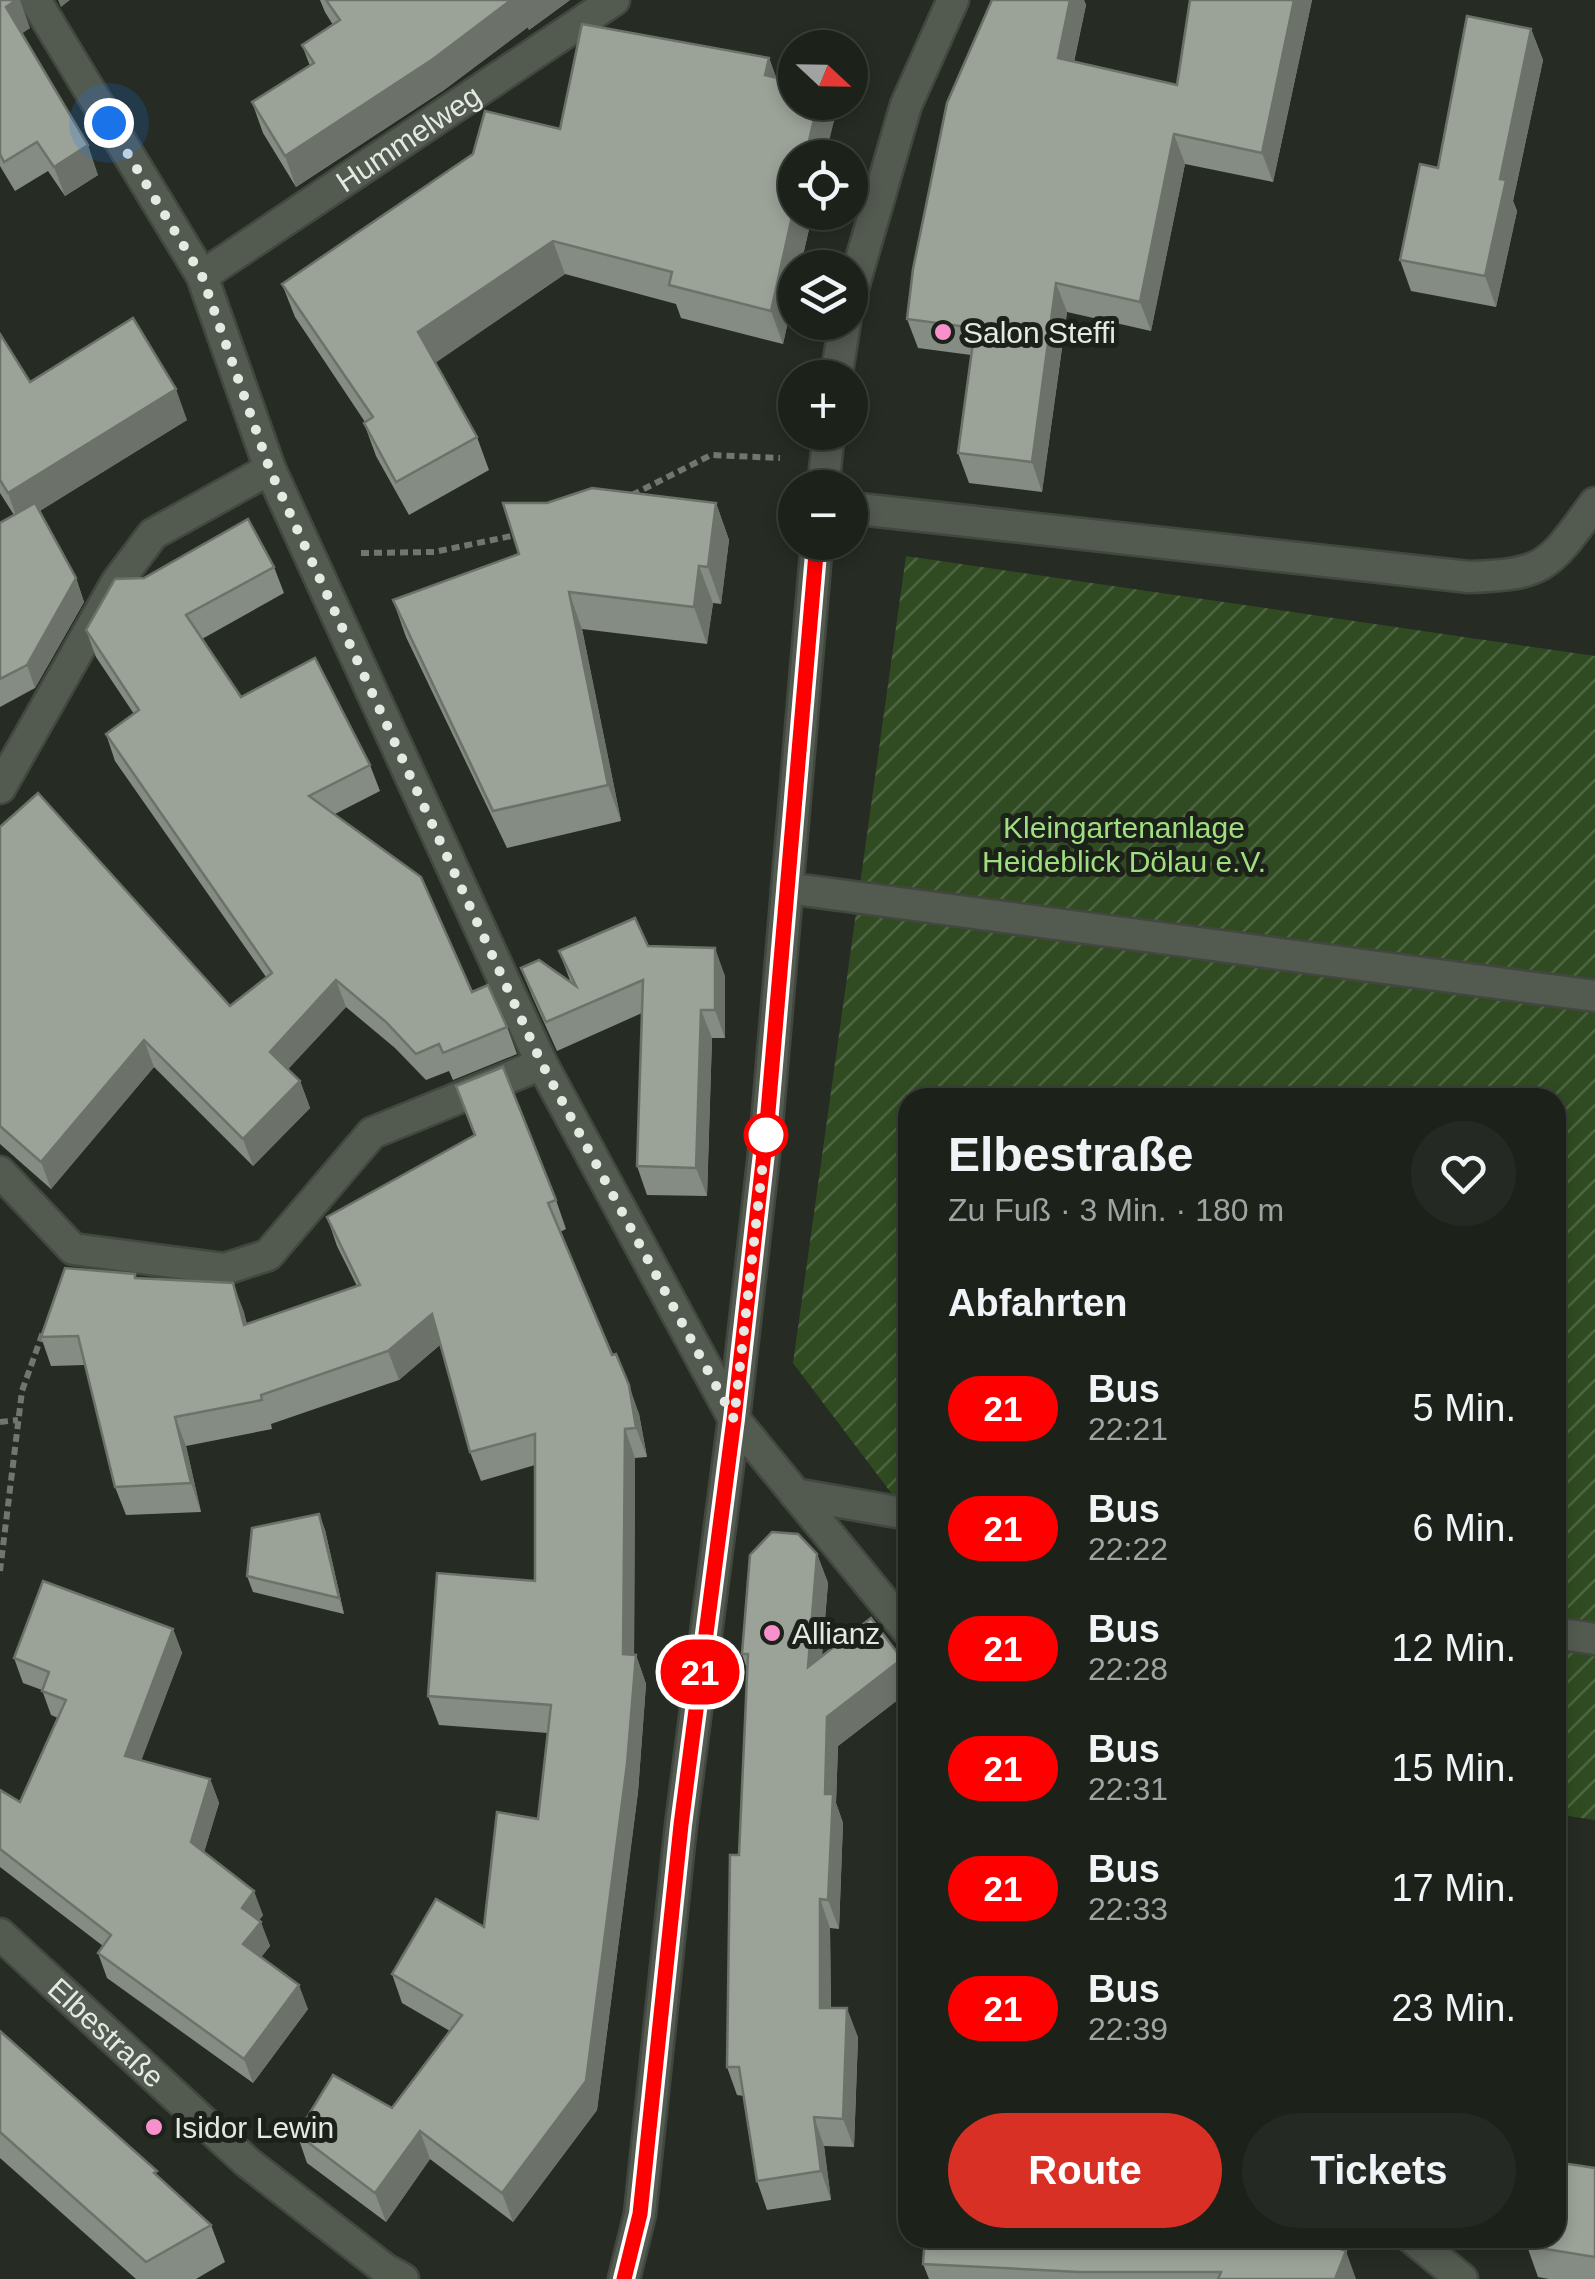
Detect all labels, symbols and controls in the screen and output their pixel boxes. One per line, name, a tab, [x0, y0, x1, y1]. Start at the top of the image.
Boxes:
north arrow	[778, 30, 868, 120]
map controls	[778, 30, 868, 560]
street label: Hummelweg	[330, 78, 486, 198]
your location	[84, 98, 134, 148]
button: locate	[778, 140, 868, 230]
button: layers	[778, 250, 868, 340]
place label: Salon Steffi	[963, 316, 1116, 349]
marker: Salon Steffi	[932, 321, 954, 343]
button: +	[778, 360, 868, 450]
button: −	[778, 470, 868, 560]
park label: Kleingartenanlage Heideblick Dölau e.V.	[982, 811, 1266, 878]
unlabelled marker	[745, 1114, 787, 1156]
button: heart	[1411, 1121, 1516, 1226]
text: Elbestraße	[948, 1128, 1193, 1181]
text: Zu Fuß · 3 Min. · 180 m	[948, 1192, 1284, 1228]
text: Abfahrten	[948, 1282, 1127, 1324]
text: Bus	[1088, 1368, 1160, 1410]
text: 5 Min.	[1413, 1387, 1516, 1429]
text: 21	[984, 1389, 1022, 1428]
text: 22:21	[1088, 1411, 1168, 1447]
text: Bus	[1088, 1488, 1160, 1530]
text: 6 Min.	[1413, 1507, 1516, 1549]
text: 21	[984, 1509, 1022, 1548]
text: 22:22	[1088, 1531, 1168, 1567]
text: Bus	[1088, 1608, 1160, 1650]
place label: Allianz	[792, 1617, 880, 1650]
marker: Allianz	[761, 1622, 783, 1644]
text: 12 Min.	[1391, 1627, 1516, 1669]
text: 21	[984, 1629, 1022, 1668]
line badge: 21	[655, 1640, 745, 1704]
text: 22:28	[1088, 1651, 1168, 1687]
text: 21	[681, 1653, 719, 1692]
text: Bus	[1088, 1728, 1160, 1770]
text: 15 Min.	[1391, 1747, 1516, 1789]
text: 21	[984, 1749, 1022, 1788]
text: 22:31	[1088, 1771, 1168, 1807]
text: Bus	[1088, 1848, 1160, 1890]
text: 17 Min.	[1391, 1867, 1516, 1909]
text: 21	[984, 1869, 1022, 1908]
text: 22:33	[1088, 1891, 1168, 1927]
text: Bus	[1088, 1968, 1160, 2010]
street label: Elbestraße	[42, 1971, 171, 2094]
text: 23 Min.	[1391, 1987, 1516, 2029]
text: 21	[984, 1989, 1022, 2028]
text: 22:39	[1088, 2011, 1168, 2047]
place label: Isidor Lewin	[174, 2111, 334, 2144]
button: Route	[948, 2113, 1222, 2228]
button: Tickets	[1242, 2113, 1516, 2228]
marker: Isidor Lewin	[143, 2116, 165, 2138]

